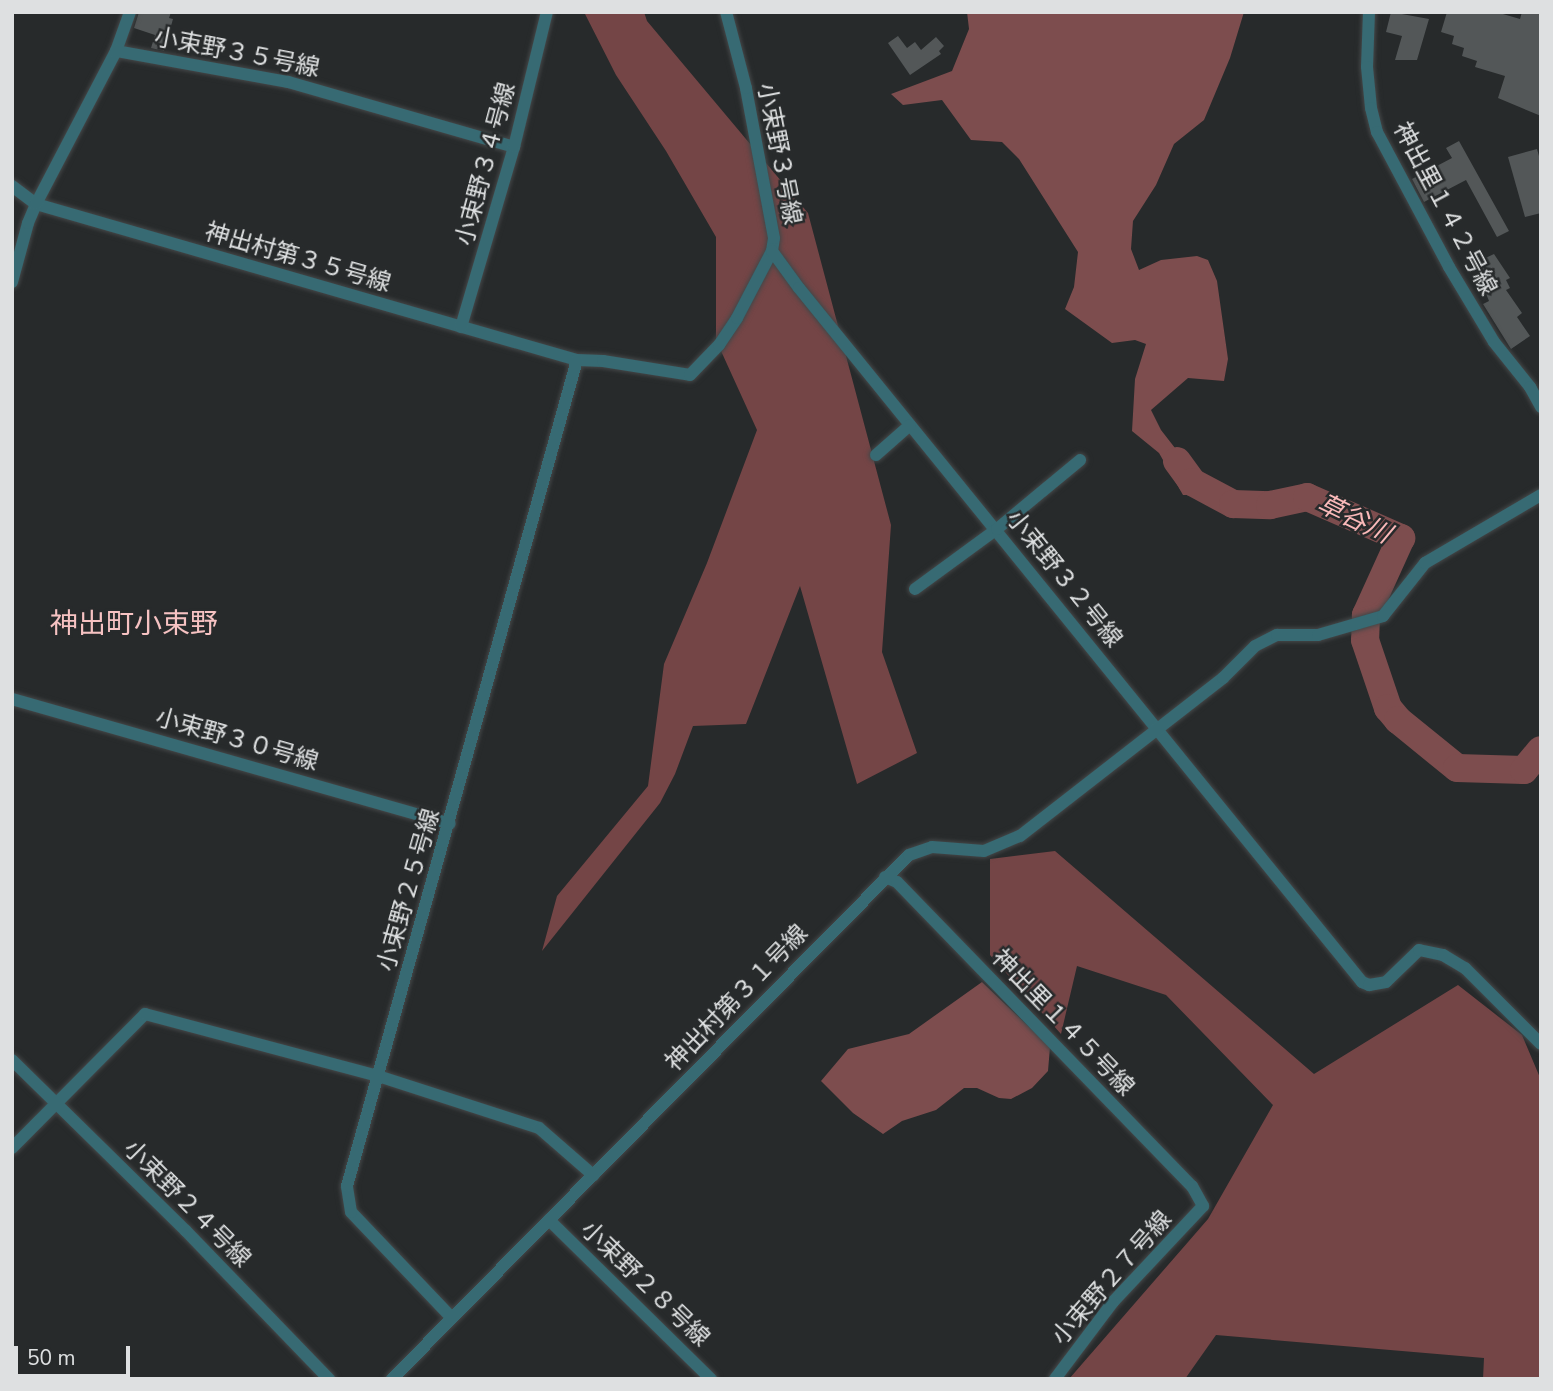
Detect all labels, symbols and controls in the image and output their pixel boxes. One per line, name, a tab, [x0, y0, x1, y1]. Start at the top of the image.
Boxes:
street label: 小束野３５号線	[152, 23, 322, 83]
street label: 小束野３４号線	[450, 79, 522, 249]
street label: 小束野３号線	[751, 81, 807, 227]
street label: 神出里１４２号線	[1387, 117, 1503, 301]
street label: 神出村第３５号線	[202, 218, 394, 298]
water label: 草谷川	[1312, 488, 1396, 550]
street label: 小束野３２号線	[1000, 505, 1128, 653]
district label: 神出町小束野	[50, 607, 218, 641]
street label: 小束野３０号線	[152, 703, 322, 777]
street label: 小束野２５号線	[372, 805, 446, 975]
street label: 神出村第３１号線	[660, 919, 814, 1077]
street label: 神出里１４５号線	[986, 944, 1140, 1102]
street label: 小束野２４号線	[117, 1134, 257, 1274]
street label: 小束野２７号線	[1046, 1205, 1178, 1351]
street label: 小束野２８号線	[575, 1215, 715, 1353]
scale bar	[18, 1332, 133, 1376]
text: 50 m	[27, 1344, 76, 1372]

